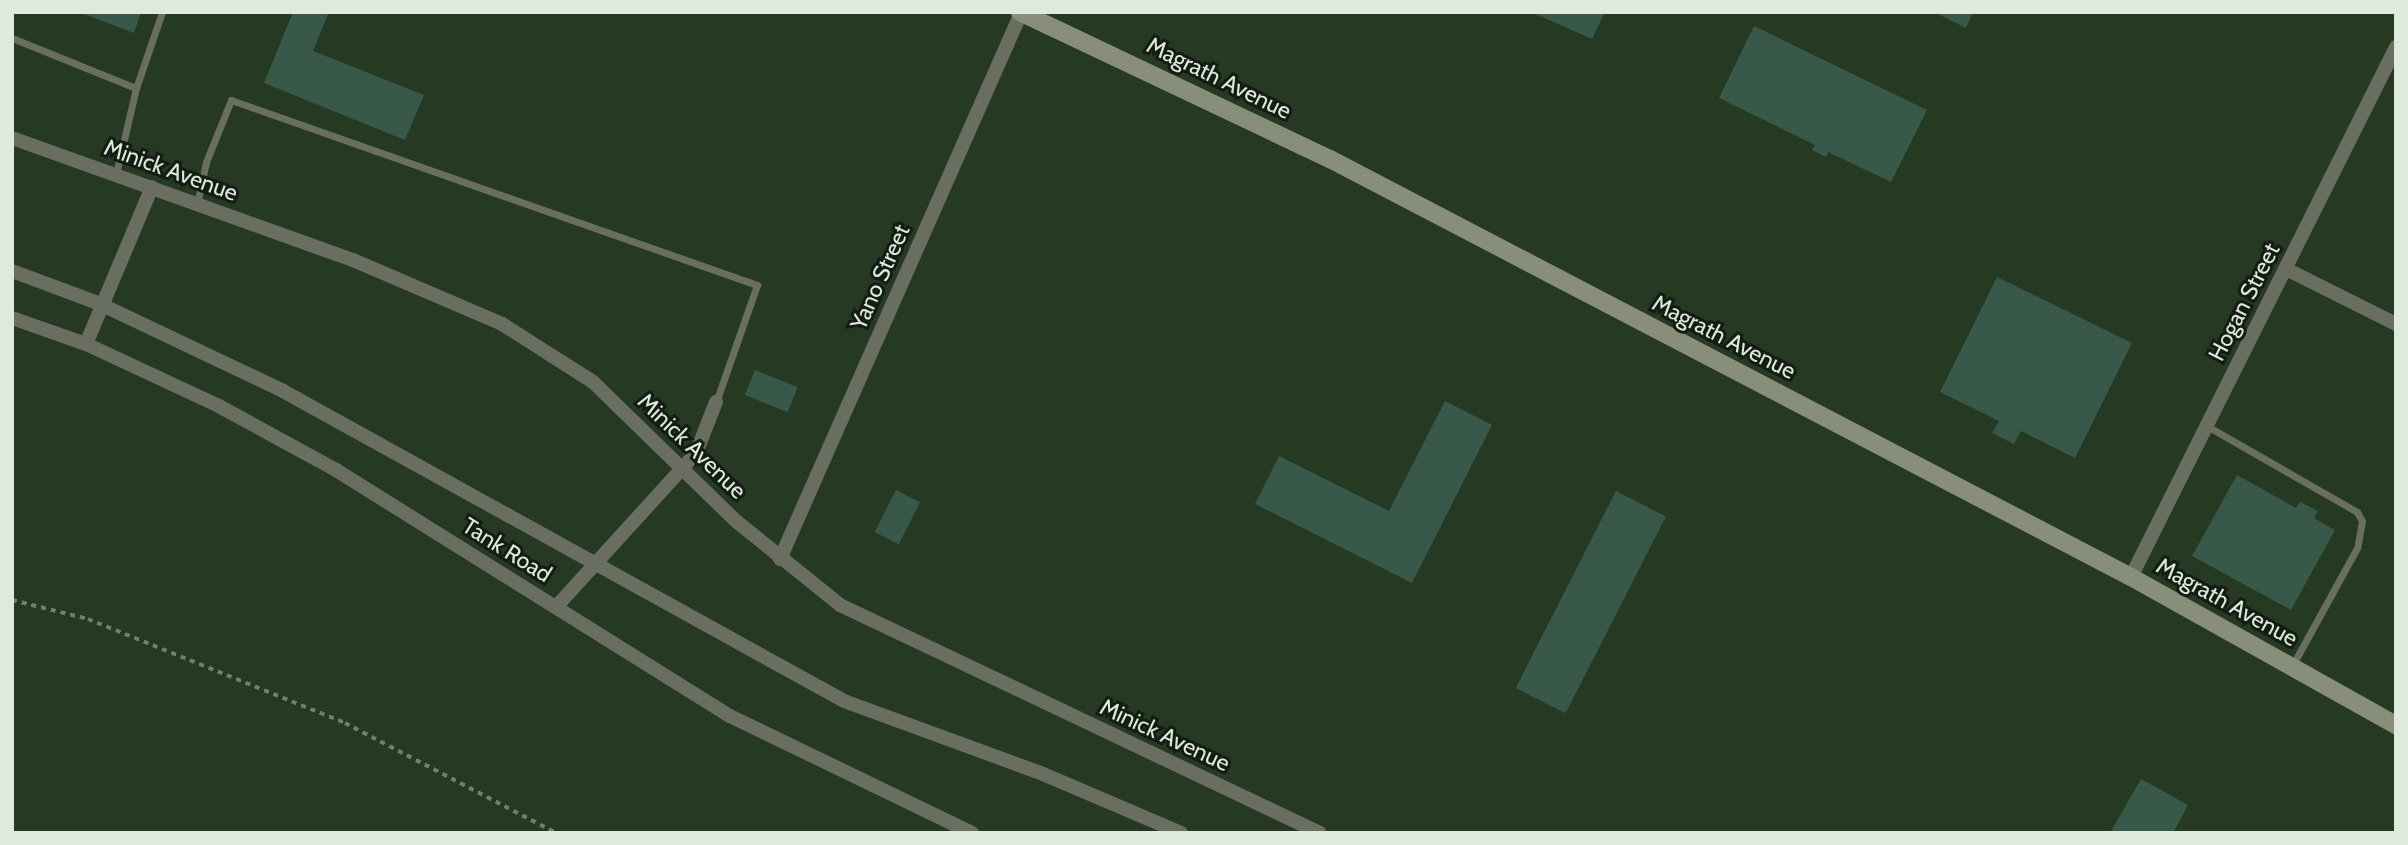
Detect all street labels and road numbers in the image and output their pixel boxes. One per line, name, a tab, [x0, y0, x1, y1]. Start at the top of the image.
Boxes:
street label: Magrath Avenue	[1142, 31, 1296, 125]
street label: Minick Avenue	[101, 133, 241, 207]
street label: Yano Street	[845, 220, 915, 334]
street label: Hogan Street	[2203, 239, 2285, 365]
street label: Magrath Avenue	[1648, 289, 1800, 385]
street label: Minick Avenue	[632, 387, 752, 505]
street label: Tank Road	[457, 512, 557, 588]
street label: Magrath Avenue	[2152, 552, 2302, 652]
street label: Minick Avenue	[1096, 693, 1234, 777]

